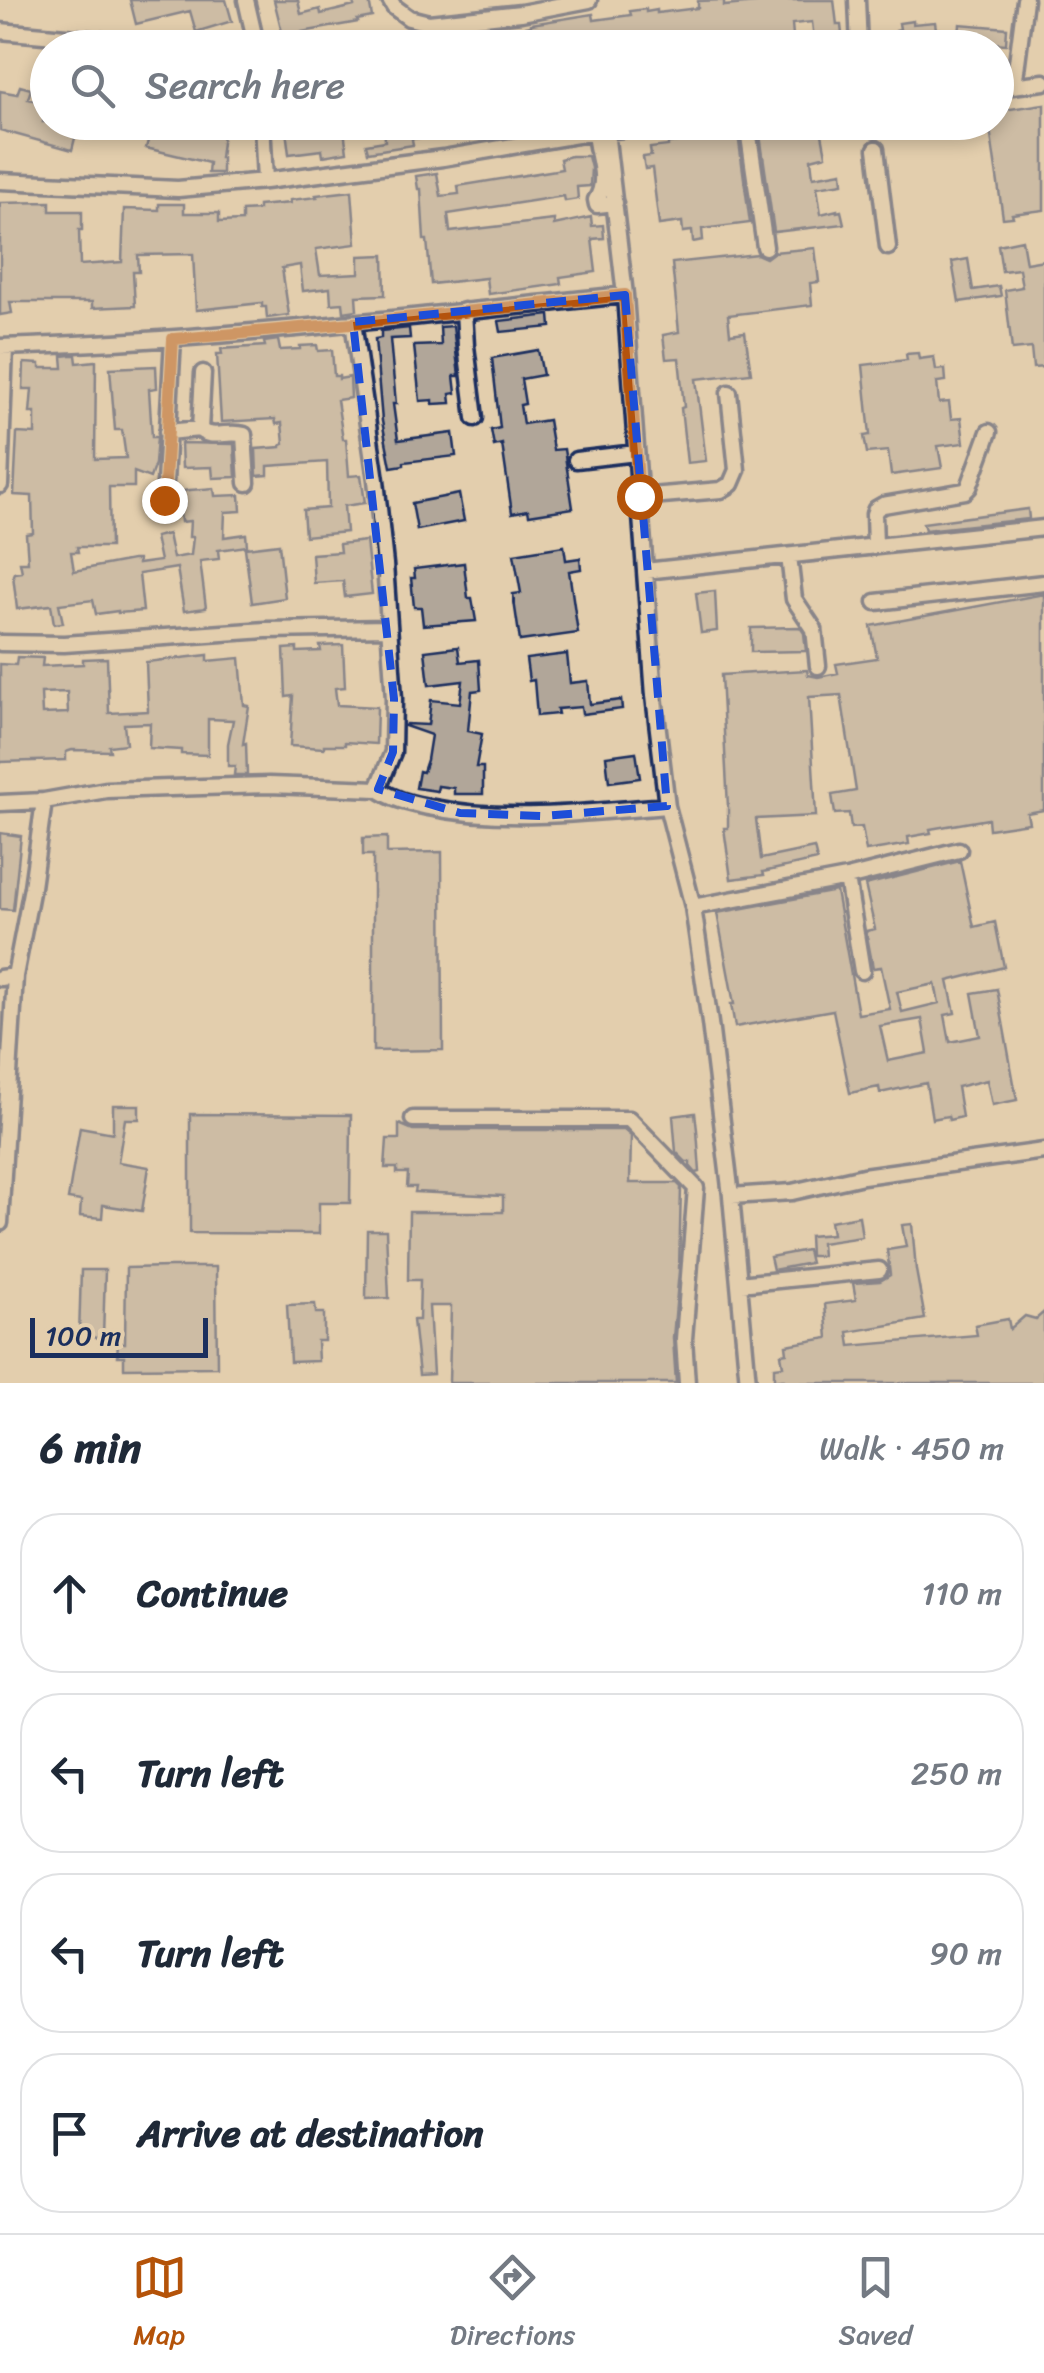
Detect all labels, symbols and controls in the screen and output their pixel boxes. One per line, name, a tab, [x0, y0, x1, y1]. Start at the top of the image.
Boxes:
search box	[30, 30, 1014, 140]
text: Search here	[145, 52, 345, 119]
icon: search	[65, 58, 120, 113]
route start	[617, 474, 663, 520]
route end	[142, 478, 188, 524]
text: 100 m	[45, 1311, 121, 1360]
scale bar	[30, 1313, 208, 1358]
text: 6 min	[40, 1411, 141, 1485]
text: Walk · 450 m	[819, 1420, 1004, 1477]
text: Continue	[137, 1560, 288, 1627]
text: 110 m	[921, 1565, 1002, 1622]
icon: ahead	[42, 1566, 97, 1621]
text: Turn left	[137, 1740, 283, 1807]
text: 250 m	[911, 1745, 1002, 1802]
icon: left	[42, 1746, 97, 1801]
text: Turn left	[137, 1920, 283, 1987]
text: 90 m	[929, 1925, 1002, 1982]
icon: left	[42, 1926, 97, 1981]
text: Arrive at destination	[137, 2100, 484, 2167]
icon: arrive	[42, 2106, 97, 2161]
tab: Map	[132, 2250, 187, 2359]
tab: Directions	[450, 2250, 575, 2359]
tab: Saved	[839, 2250, 912, 2359]

